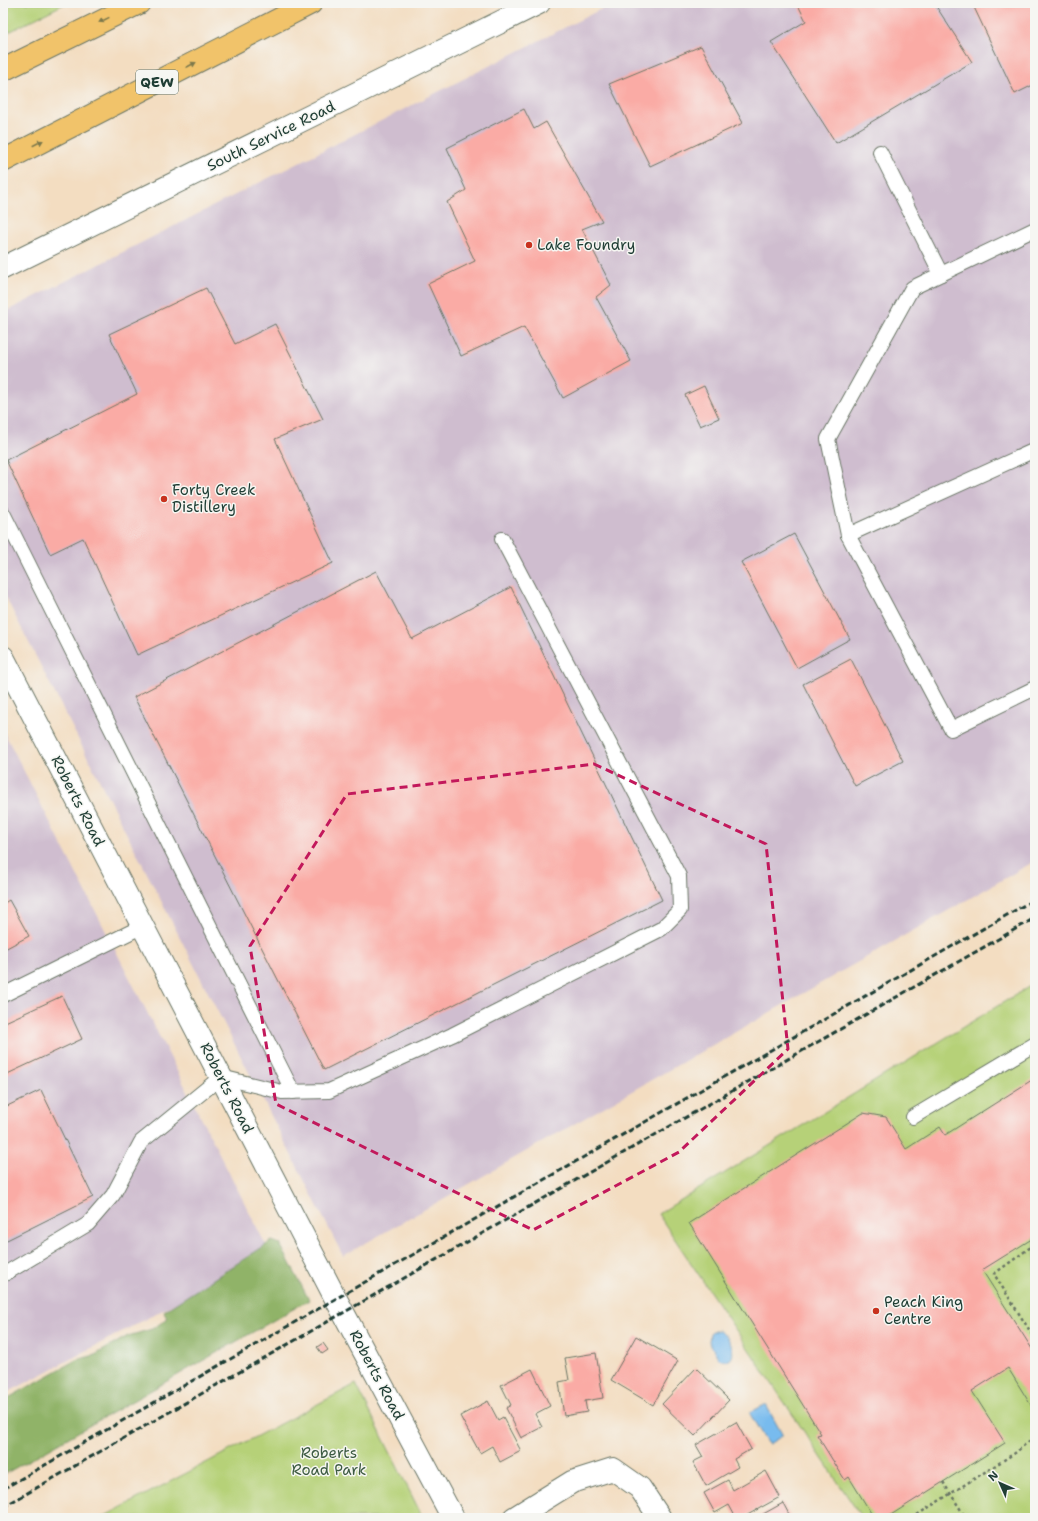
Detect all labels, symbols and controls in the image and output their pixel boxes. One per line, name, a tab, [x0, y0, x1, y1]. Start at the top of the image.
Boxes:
one-way arrow	[99, 17, 110, 23]
one-way arrow	[185, 62, 197, 68]
road number: QEW	[136, 70, 178, 94]
street label: South Service Road	[203, 96, 339, 176]
one-way arrow	[32, 140, 43, 146]
place label: Lake Foundry	[537, 235, 635, 255]
marker: Lake Foundry	[524, 240, 534, 250]
place label: Forty Creek Distillery	[172, 480, 256, 517]
marker: Forty Creek Distillery	[159, 494, 169, 504]
street label: Roberts Road	[47, 752, 110, 850]
street label: Roberts Road	[196, 1039, 259, 1137]
place label: Peach King Centre	[884, 1292, 963, 1329]
marker: Peach King Centre	[871, 1306, 881, 1316]
street label: Roberts Road	[345, 1326, 409, 1424]
park label: Roberts Road Park	[292, 1443, 366, 1480]
north arrow	[980, 1463, 1020, 1503]
text: N	[985, 1468, 1002, 1485]

